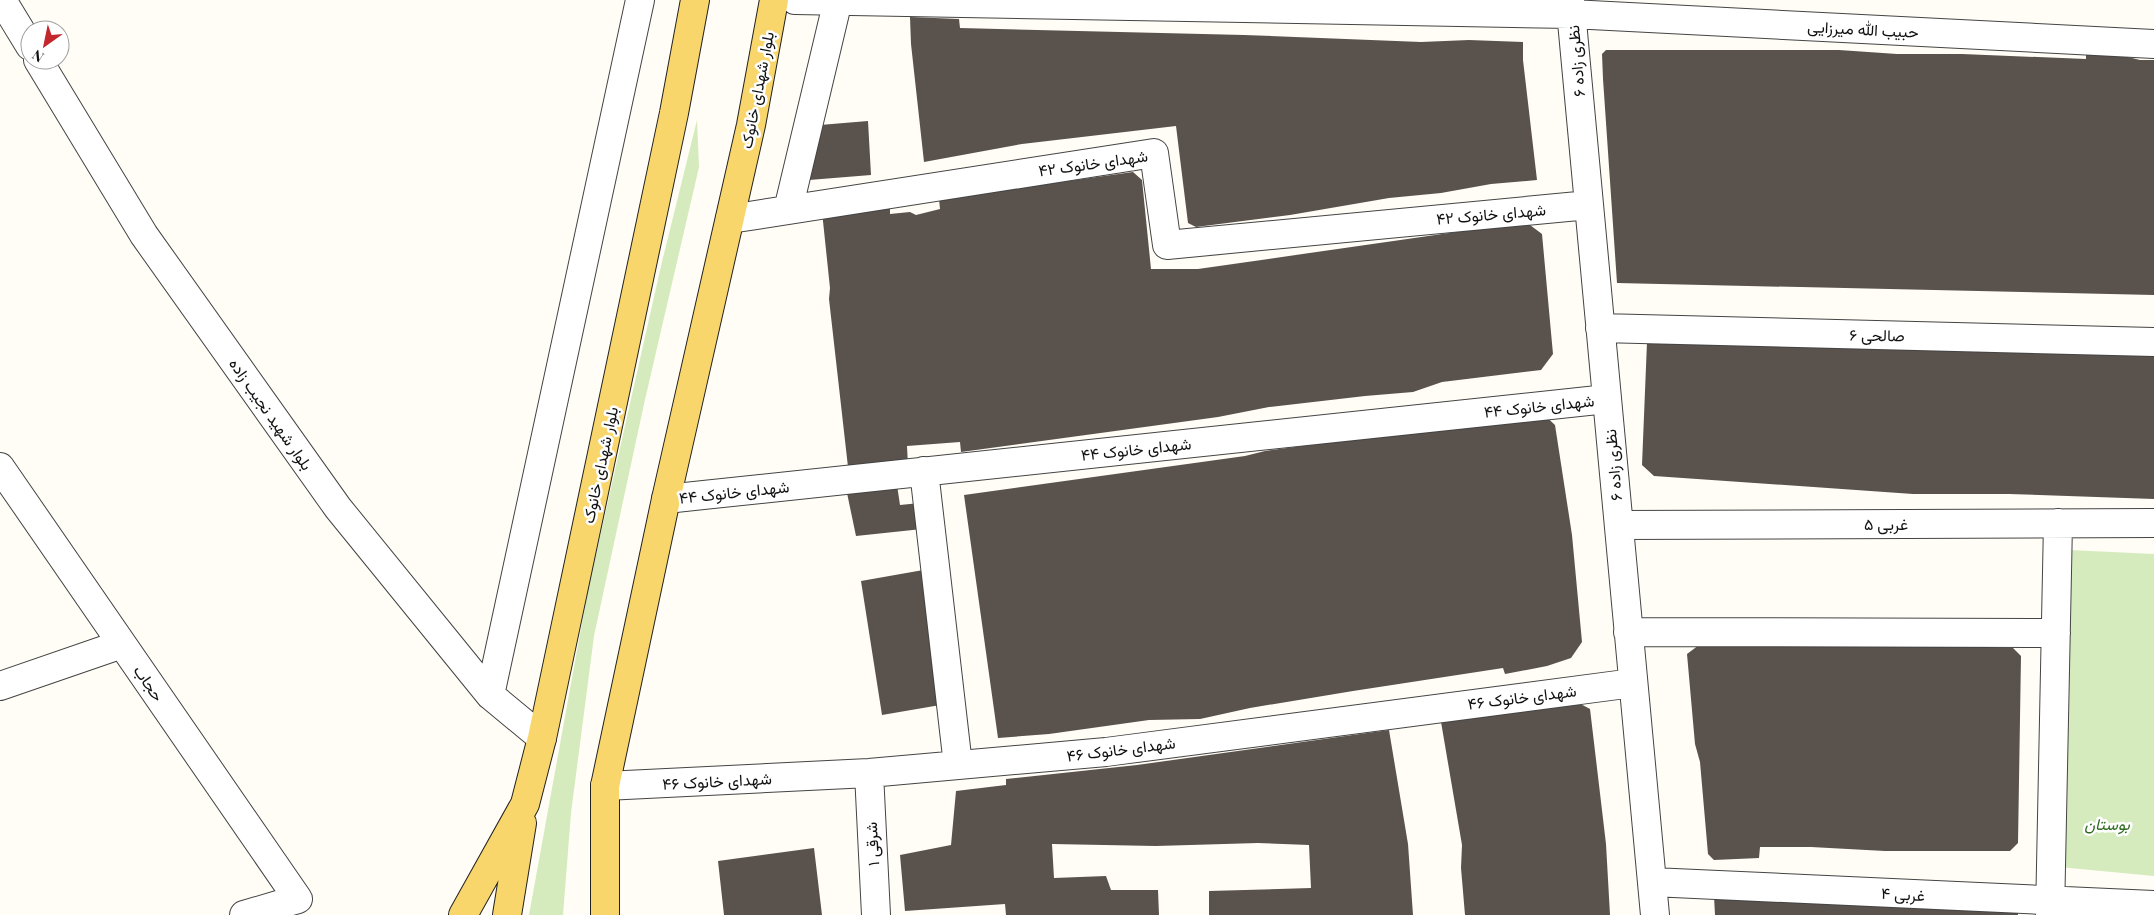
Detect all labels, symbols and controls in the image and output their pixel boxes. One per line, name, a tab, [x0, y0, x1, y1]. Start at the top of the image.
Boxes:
street label: حبیب الله میرزایی	[1807, 15, 1920, 43]
north arrow	[20, 20, 70, 70]
street label: نظری زاده ۶	[1562, 24, 1590, 98]
street label: بلوار شهدای خانوک	[735, 30, 779, 150]
text: N	[28, 46, 47, 67]
street label: شهدای خانوک ۴۲	[1037, 144, 1149, 182]
street label: شهدای خانوک ۴۲	[1435, 198, 1547, 230]
street label: ۶ صالحی	[1849, 324, 1905, 346]
street label: بلوار شهید نجیب زاده	[224, 353, 318, 475]
street label: ۴۴ شهدای خانوک	[1483, 389, 1595, 423]
street label: بلوار شهدای خانوک	[577, 405, 623, 525]
street label: نظری زاده ۶	[1599, 428, 1627, 502]
street label: ۴۴ شهدای خانوک	[1080, 432, 1192, 466]
street label: ۴۴ شهدای خانوک	[678, 475, 790, 509]
street label: ۵ غربی	[1864, 513, 1908, 535]
street label: حجاب	[129, 660, 170, 705]
street label: ۴۶ شهدای خانوک	[1466, 679, 1578, 715]
street label: ۴۶ شهدای خانوک	[1065, 731, 1177, 767]
street label: ۴۶ شهدای خانوک	[662, 767, 772, 795]
park label: بوستان	[2084, 813, 2131, 835]
street label: شرقی ۱	[860, 821, 884, 867]
street label: ۴ غربی	[1881, 882, 1925, 906]

